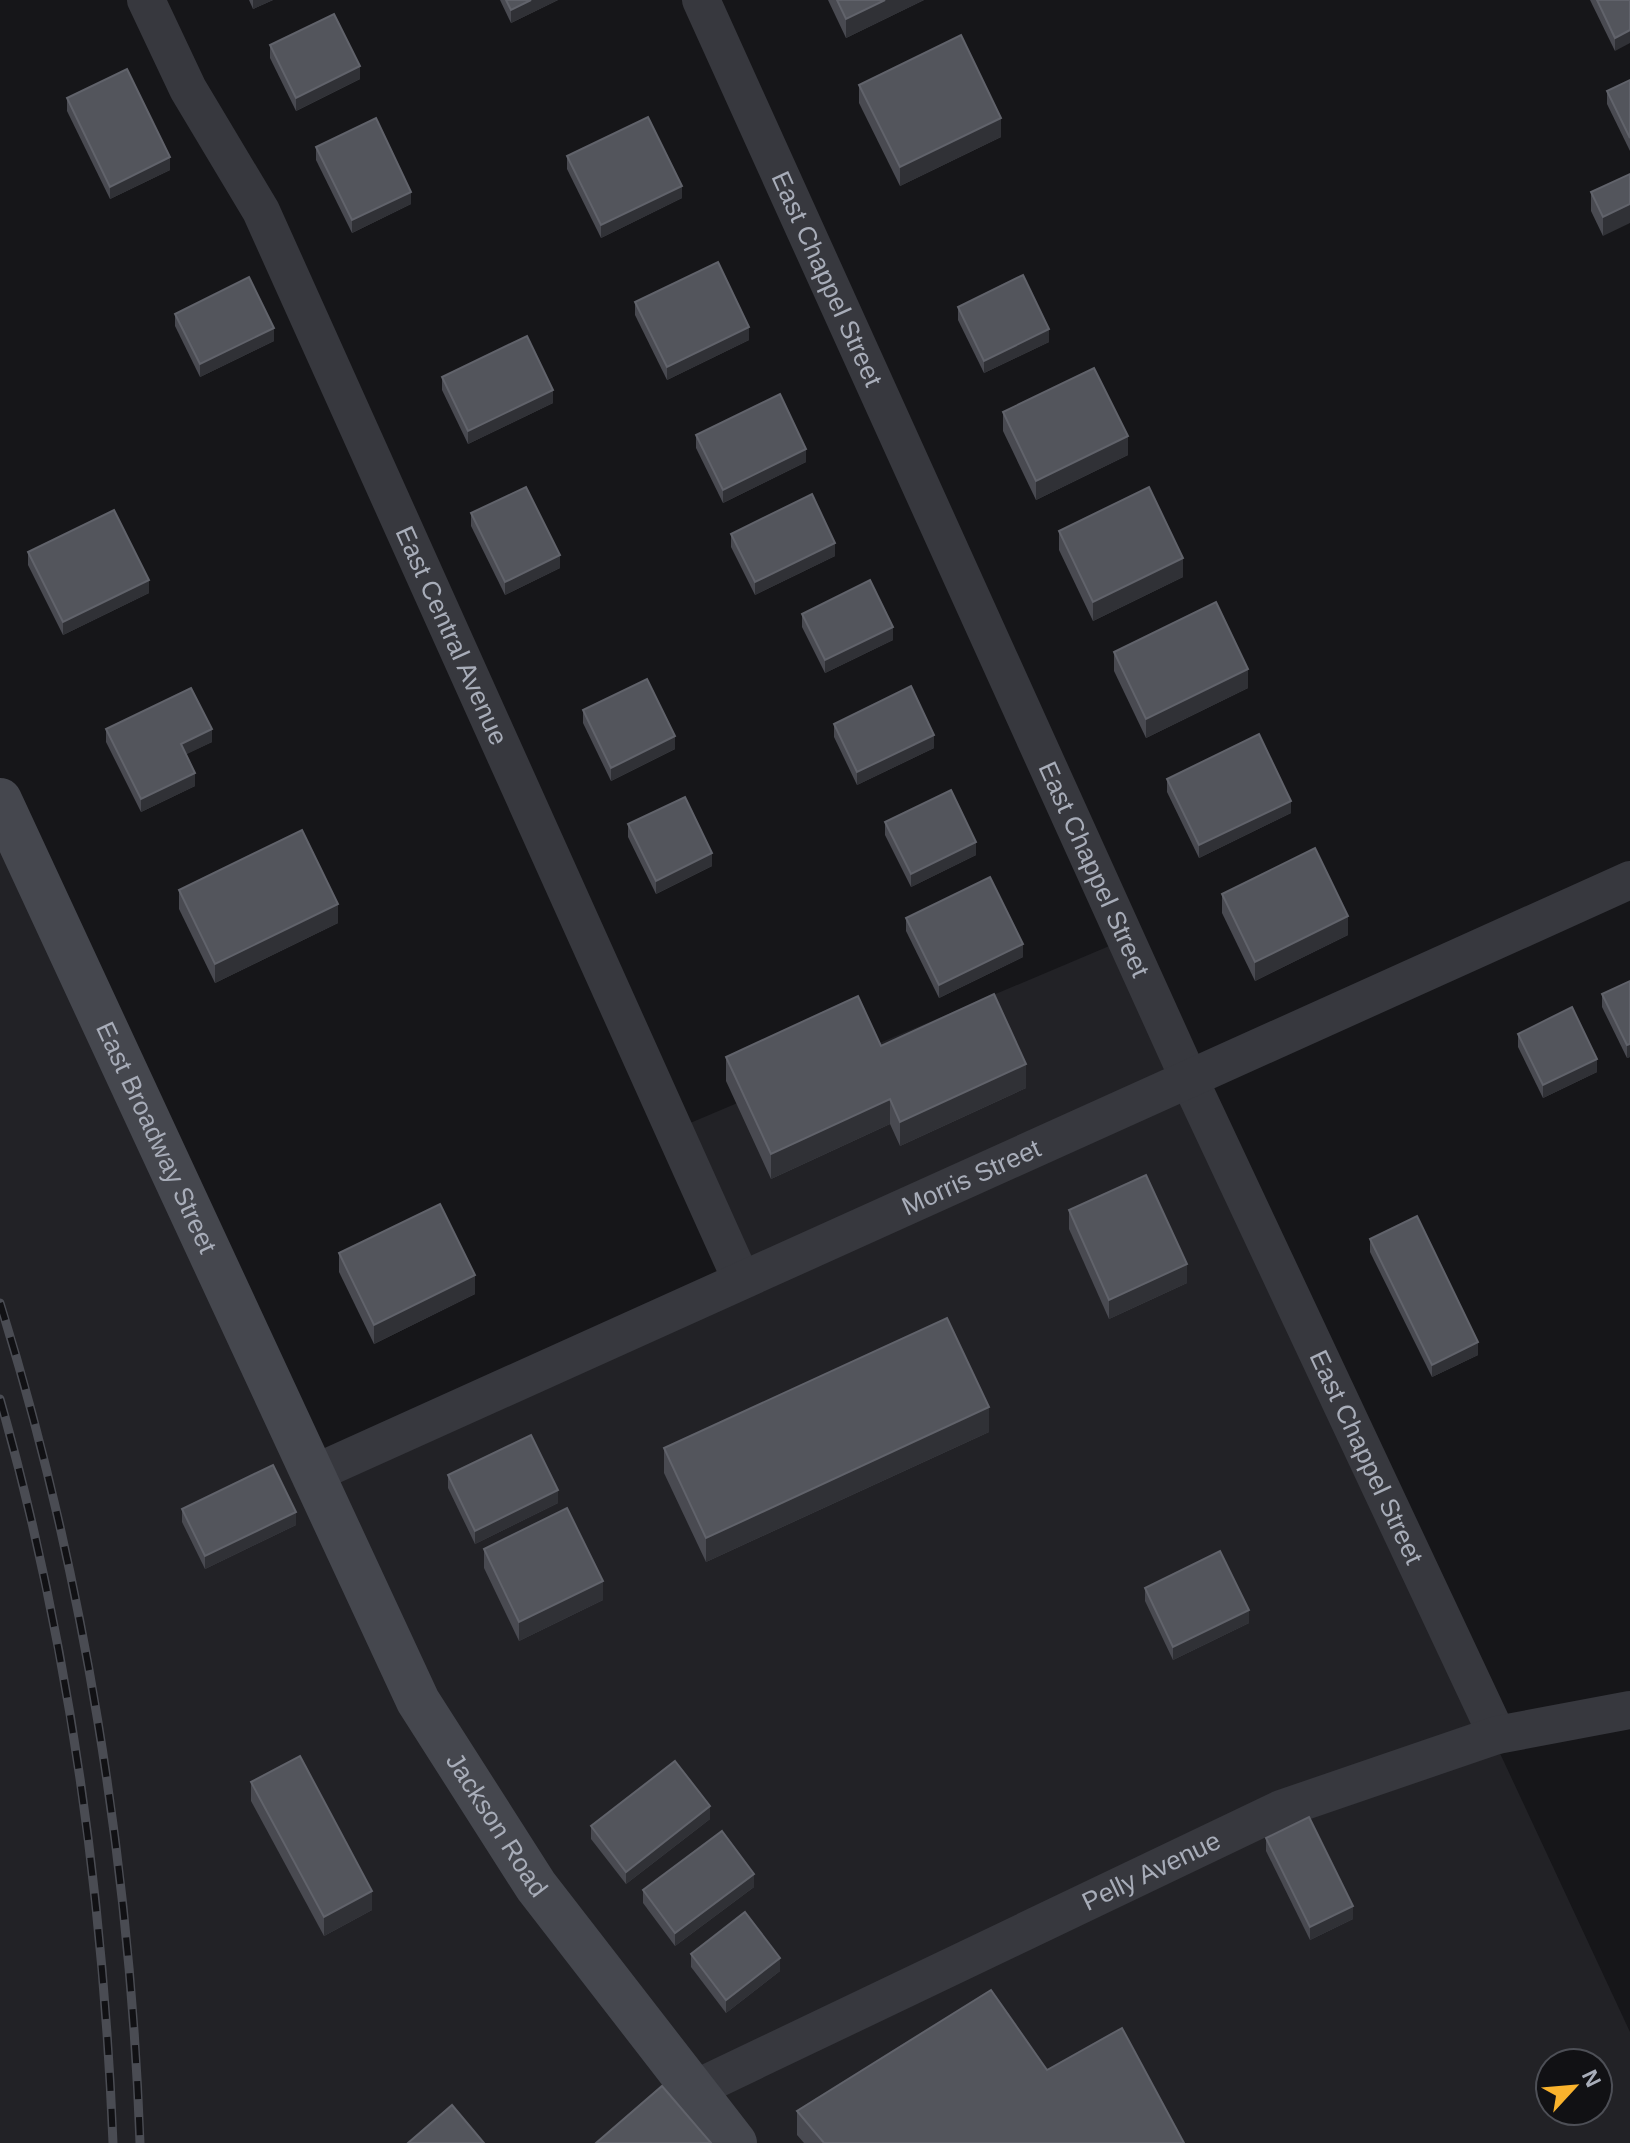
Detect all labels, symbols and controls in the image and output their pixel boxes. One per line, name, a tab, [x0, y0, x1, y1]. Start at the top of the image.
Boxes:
street label: East Chappel Street	[765, 167, 889, 392]
street label: East Central Avenue	[390, 521, 514, 750]
street label: East Chappel Street	[1033, 757, 1156, 982]
street label: East Broadway Street	[90, 1017, 223, 1259]
street label: Morris Street	[897, 1133, 1046, 1221]
street label: East Chappel Street	[1304, 1345, 1430, 1570]
street label: Jackson Road	[440, 1747, 554, 1903]
street label: Pelly Avenue	[1077, 1825, 1225, 1917]
north arrow	[1534, 2047, 1614, 2127]
text: N	[1577, 2066, 1606, 2091]

